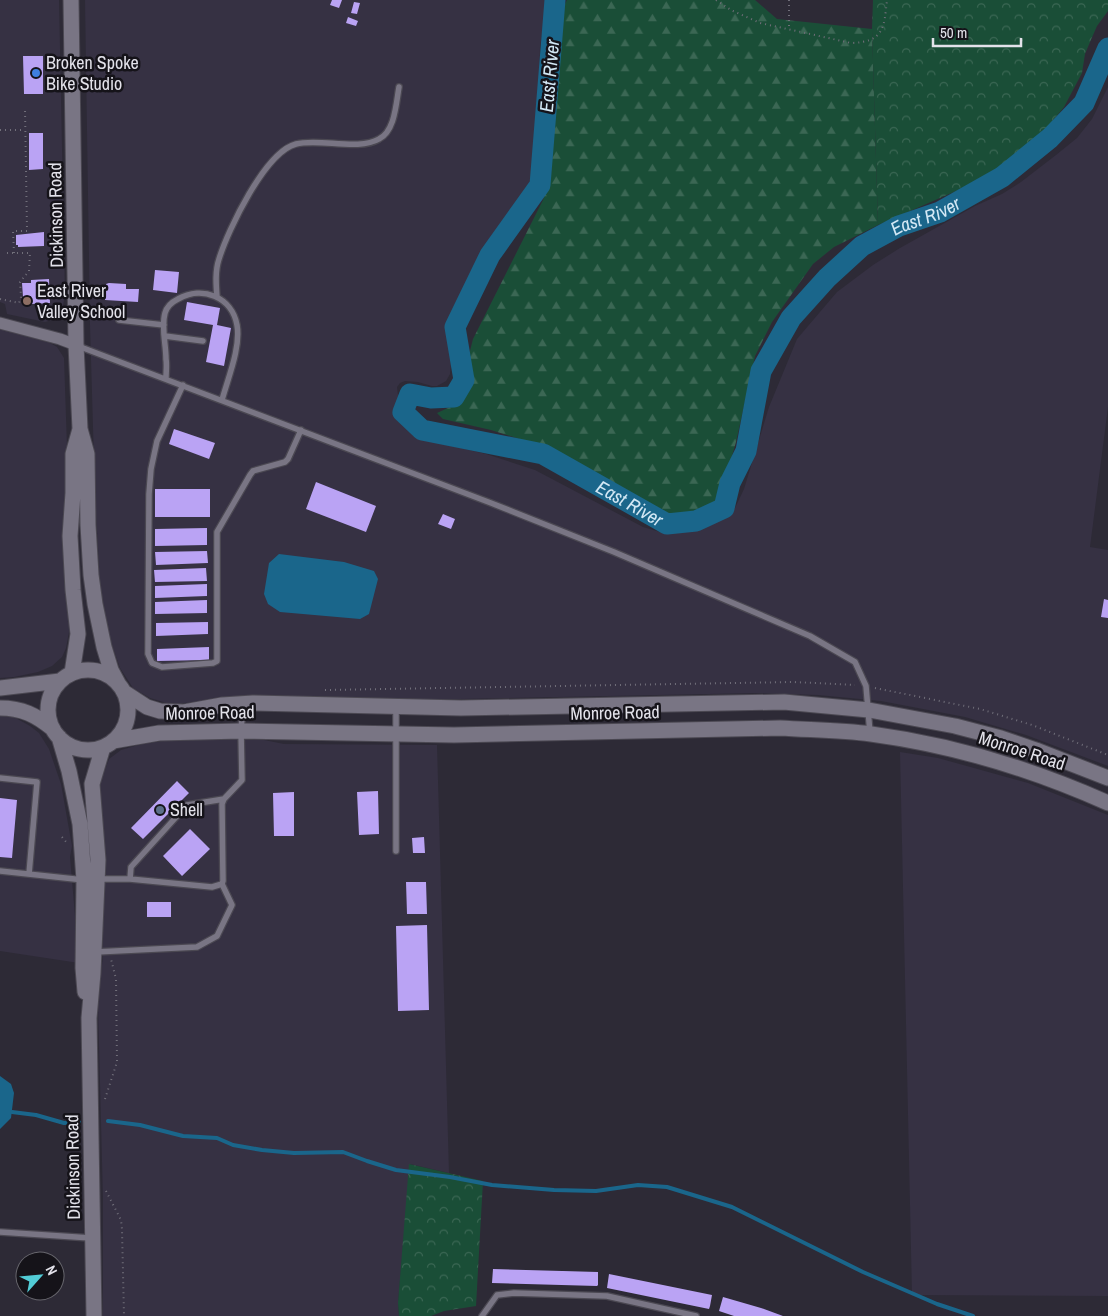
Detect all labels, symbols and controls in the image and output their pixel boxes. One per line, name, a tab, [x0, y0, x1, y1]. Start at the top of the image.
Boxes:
scale bar	[933, 15, 1020, 47]
text: 50 m	[940, 22, 967, 43]
water label: East River	[533, 38, 565, 113]
place label: Broken Spoke Bike Studio	[46, 50, 139, 96]
marker: Broken Spoke Bike Studio	[30, 67, 42, 79]
street label: Dickinson Road	[42, 162, 69, 268]
water label: East River	[886, 190, 966, 241]
place label: East River Valley School	[37, 278, 125, 324]
marker: East River Valley School	[21, 295, 33, 307]
water label: East River	[592, 474, 669, 533]
street label: Monroe Road	[165, 699, 255, 726]
street label: Monroe Road	[570, 699, 660, 726]
street label: Monroe Road	[976, 725, 1069, 776]
place label: Shell	[170, 797, 203, 822]
marker: Shell	[154, 804, 166, 816]
street label: Dickinson Road	[59, 1114, 86, 1220]
north arrow	[15, 1251, 65, 1301]
text: N	[42, 1262, 61, 1278]

